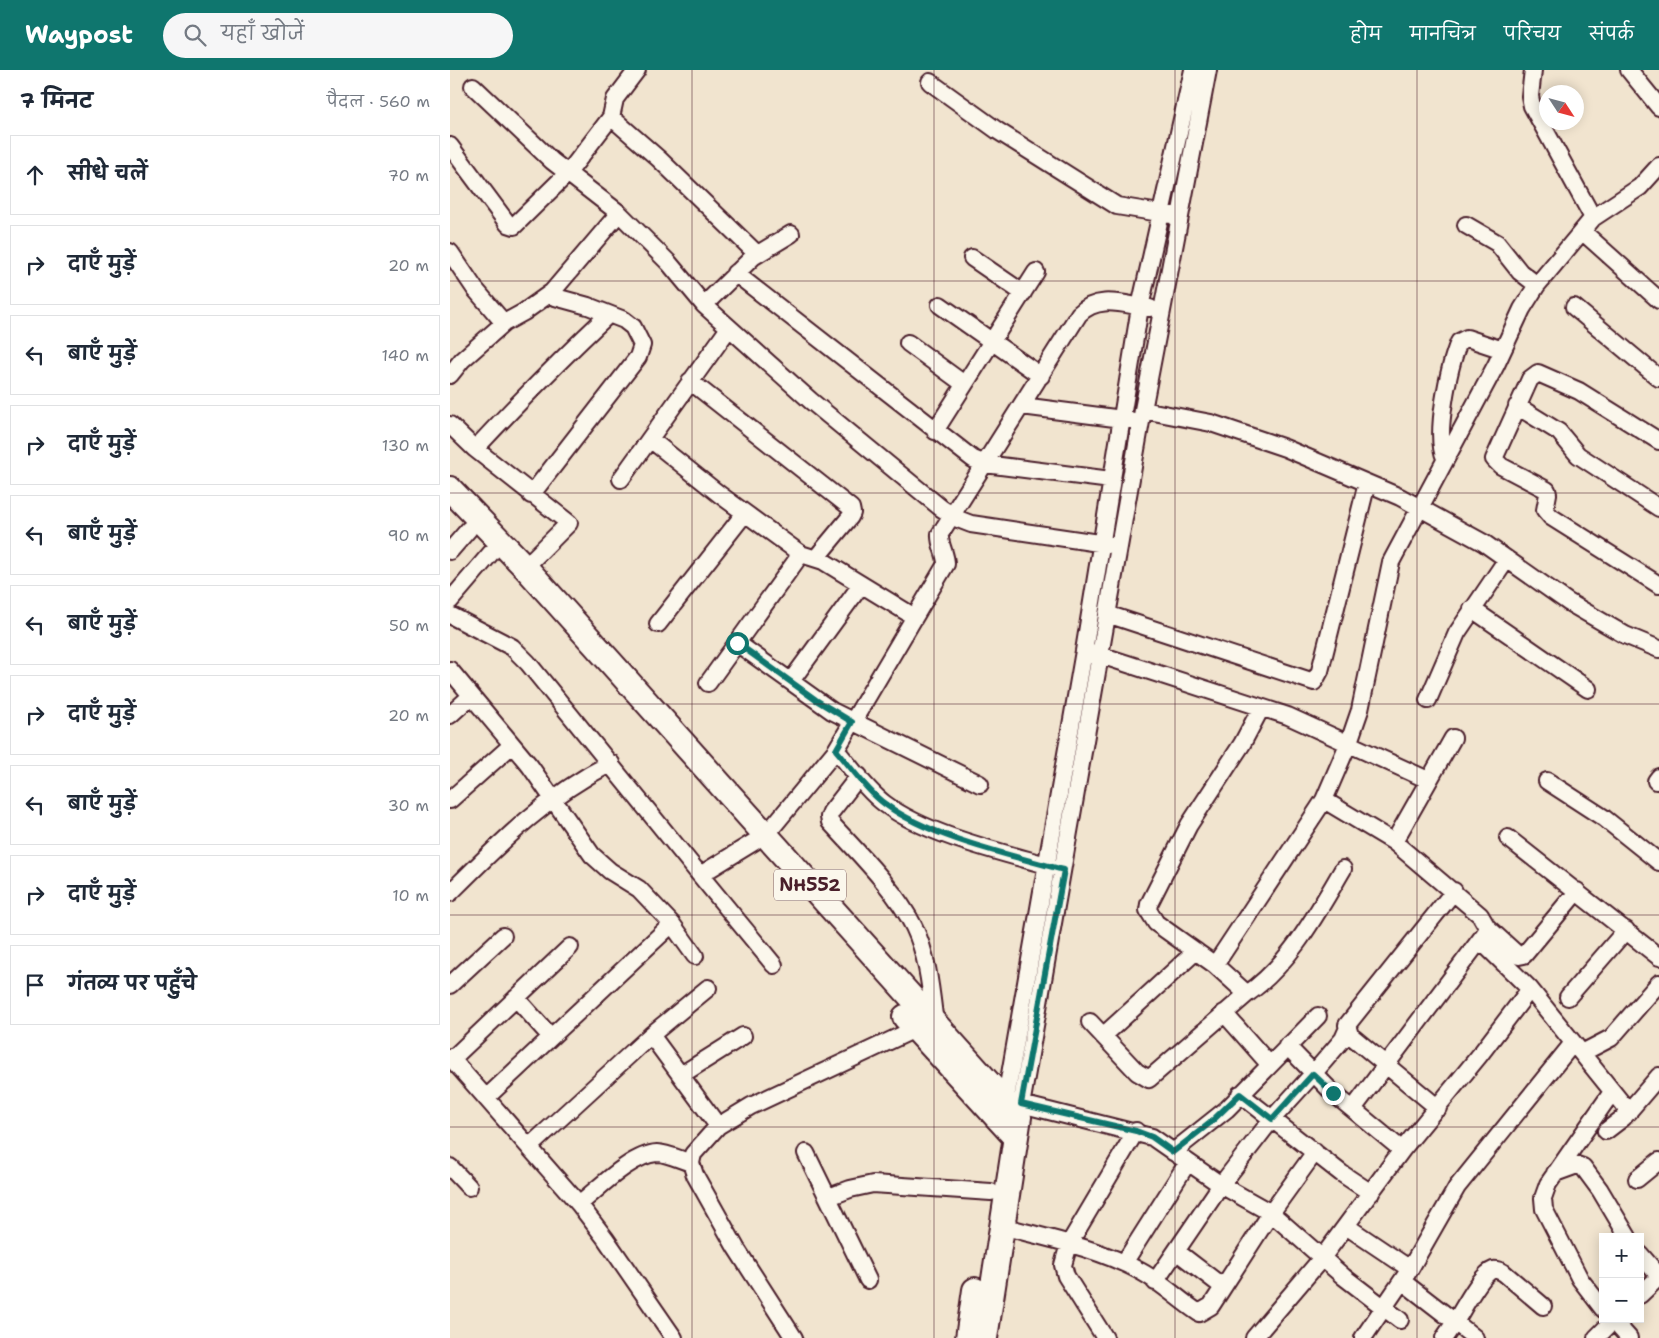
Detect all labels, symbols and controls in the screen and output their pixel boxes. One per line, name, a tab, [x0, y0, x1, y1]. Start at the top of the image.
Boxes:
search box	[163, 13, 513, 58]
text: Waypost	[25, 19, 133, 51]
icon: search	[181, 21, 209, 49]
text: यहाँ खोजें	[221, 21, 304, 46]
text: होम	[1350, 22, 1382, 46]
text: मानचित्र	[1410, 22, 1476, 46]
text: परिचय	[1504, 22, 1561, 46]
text: संपर्क	[1589, 22, 1634, 46]
north arrow	[1539, 85, 1584, 130]
text: 7 मिनट	[20, 87, 93, 115]
text: पैदल · 560 m	[327, 91, 430, 112]
icon: ahead	[21, 161, 49, 189]
text: सीधे चलें	[68, 161, 147, 186]
text: 70 m	[388, 165, 429, 186]
icon: right	[21, 251, 49, 279]
text: दाएँ मुड़ें	[68, 251, 136, 276]
text: 20 m	[388, 255, 429, 276]
icon: left	[21, 341, 49, 369]
text: बाएँ मुड़ें	[68, 341, 136, 366]
text: 140 m	[382, 345, 429, 366]
icon: right	[21, 431, 49, 459]
text: दाएँ मुड़ें	[68, 431, 136, 456]
text: 130 m	[382, 435, 429, 456]
icon: left	[21, 521, 49, 549]
text: बाएँ मुड़ें	[68, 521, 136, 546]
text: 90 m	[388, 525, 429, 546]
icon: left	[21, 611, 49, 639]
text: बाएँ मुड़ें	[68, 611, 136, 636]
text: 50 m	[389, 615, 429, 636]
route start	[726, 632, 749, 655]
icon: right	[21, 701, 49, 729]
text: दाएँ मुड़ें	[68, 701, 136, 726]
text: 20 m	[388, 705, 429, 726]
icon: left	[21, 791, 49, 819]
text: बाएँ मुड़ें	[68, 791, 136, 816]
text: 30 m	[388, 795, 429, 816]
road number: NH552	[774, 870, 846, 900]
icon: right	[21, 881, 49, 909]
text: दाएँ मुड़ें	[68, 881, 136, 906]
text: 10 m	[392, 885, 429, 906]
icon: arrive	[21, 971, 49, 999]
text: गंतव्य पर पहुँचे	[68, 971, 197, 996]
route end	[1322, 1082, 1345, 1105]
map controls	[1599, 1233, 1644, 1323]
button: +	[1599, 1233, 1644, 1278]
button: −	[1599, 1278, 1644, 1323]

